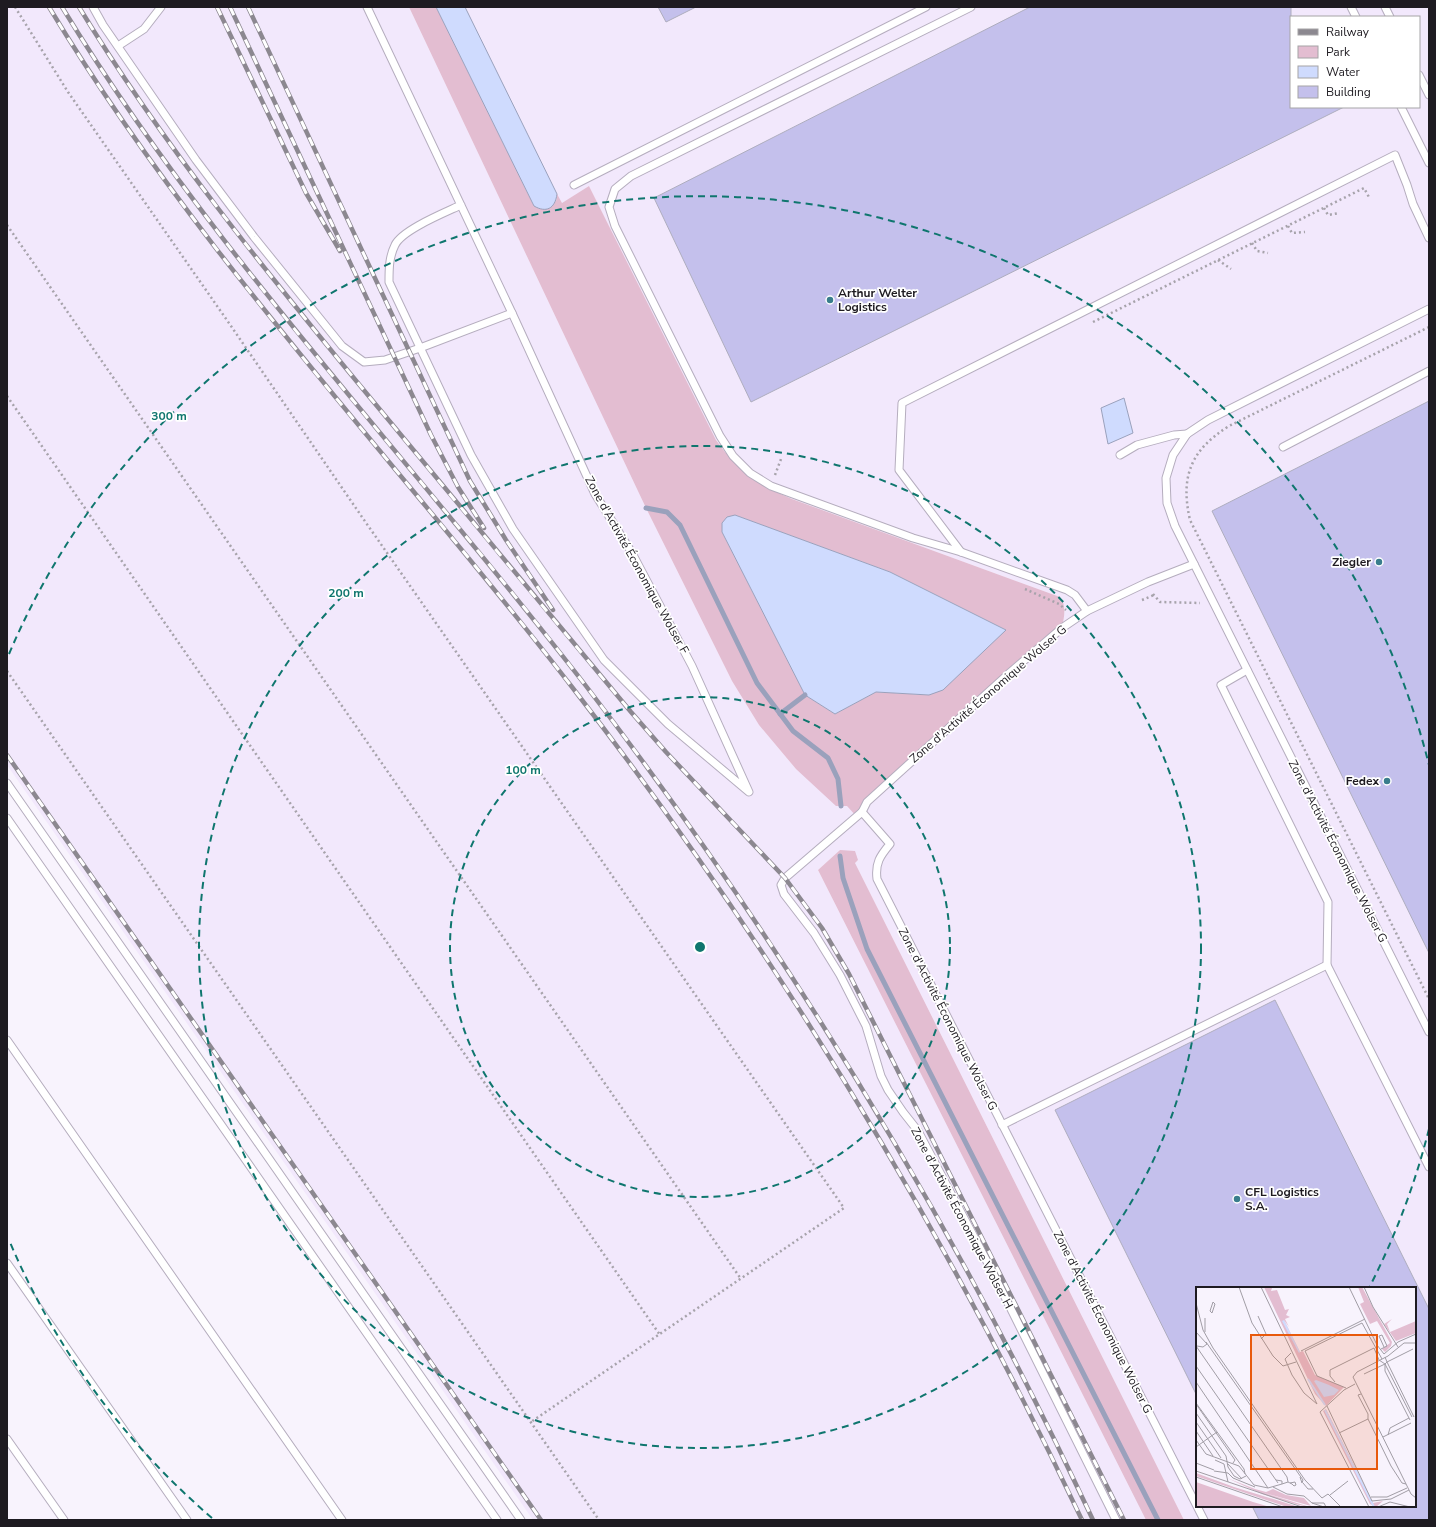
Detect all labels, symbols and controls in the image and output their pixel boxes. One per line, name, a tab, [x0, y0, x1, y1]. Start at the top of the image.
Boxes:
legend	[1290, 16, 1420, 108]
text: Railway	[1326, 24, 1370, 40]
text: Park	[1326, 44, 1351, 60]
text: Water	[1326, 64, 1360, 80]
text: Building	[1326, 84, 1371, 100]
place label: Arthur Welter Logistics	[838, 285, 917, 315]
marker: Arthur Welter Logistics	[825, 295, 835, 305]
text: 300 m	[151, 408, 187, 424]
street label: Zone d'Activité Économique Wolser F	[581, 473, 693, 657]
place label: Ziegler	[1332, 554, 1371, 570]
marker: Ziegler	[1374, 557, 1384, 567]
text: 200 m	[328, 585, 364, 601]
street label: Zone d'Activité Économique Wolser G	[906, 621, 1070, 767]
street label: Zone d'Activité Économique Wolser G	[1285, 757, 1391, 945]
text: 100 m	[505, 762, 541, 778]
place label: Fedex	[1346, 773, 1379, 789]
marker: Fedex	[1382, 776, 1392, 786]
street label: Zone d'Activité Économique Wolser G	[895, 925, 1001, 1113]
centre of rings	[693, 940, 707, 954]
street label: Zone d'Activité Économique Wolser H	[907, 1124, 1017, 1312]
place label: CFL Logistics S.A.	[1245, 1184, 1319, 1214]
marker: CFL Logistics S.A.	[1232, 1194, 1242, 1204]
street label: Zone d'Activité Économique Wolser G	[1050, 1228, 1156, 1416]
inset map	[1196, 1287, 1416, 1507]

